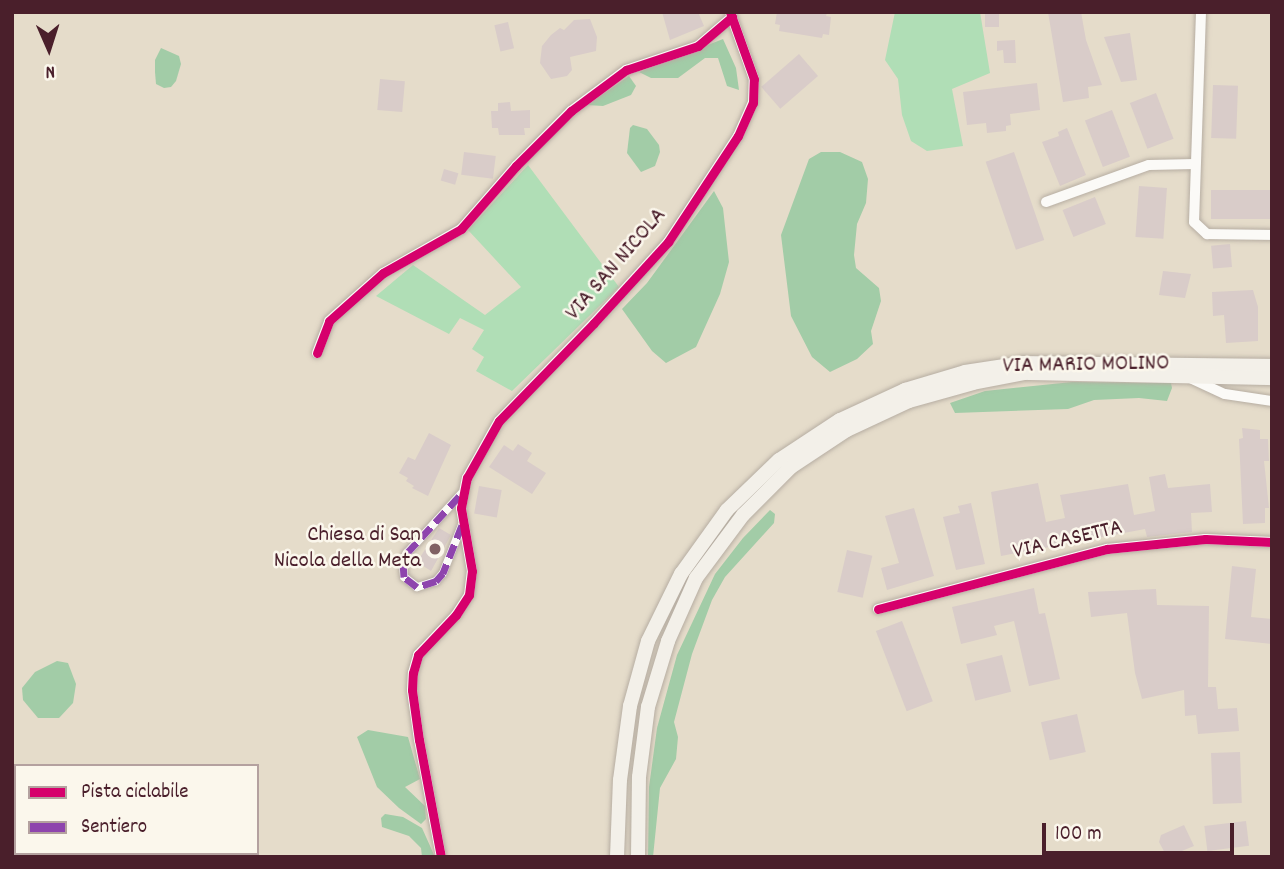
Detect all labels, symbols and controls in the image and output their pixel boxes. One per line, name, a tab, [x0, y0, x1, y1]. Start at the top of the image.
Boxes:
north arrow	[14, 14, 84, 84]
text: N	[45, 57, 56, 84]
street label: VIA SAN NICOLA	[561, 203, 673, 327]
street label: VIA MARIO MOLINO	[1002, 351, 1170, 381]
street label: VIA CASETTA	[1011, 515, 1125, 567]
place label: Chiesa di San Nicola della Meta	[274, 522, 421, 576]
marker: Chiesa di San Nicola della Meta	[427, 541, 443, 557]
legend	[14, 764, 259, 855]
text: Pista ciclabile	[81, 778, 188, 808]
scale bar	[1046, 810, 1238, 854]
text: Sentiero	[81, 813, 147, 843]
text: 100 m	[1055, 820, 1102, 850]

